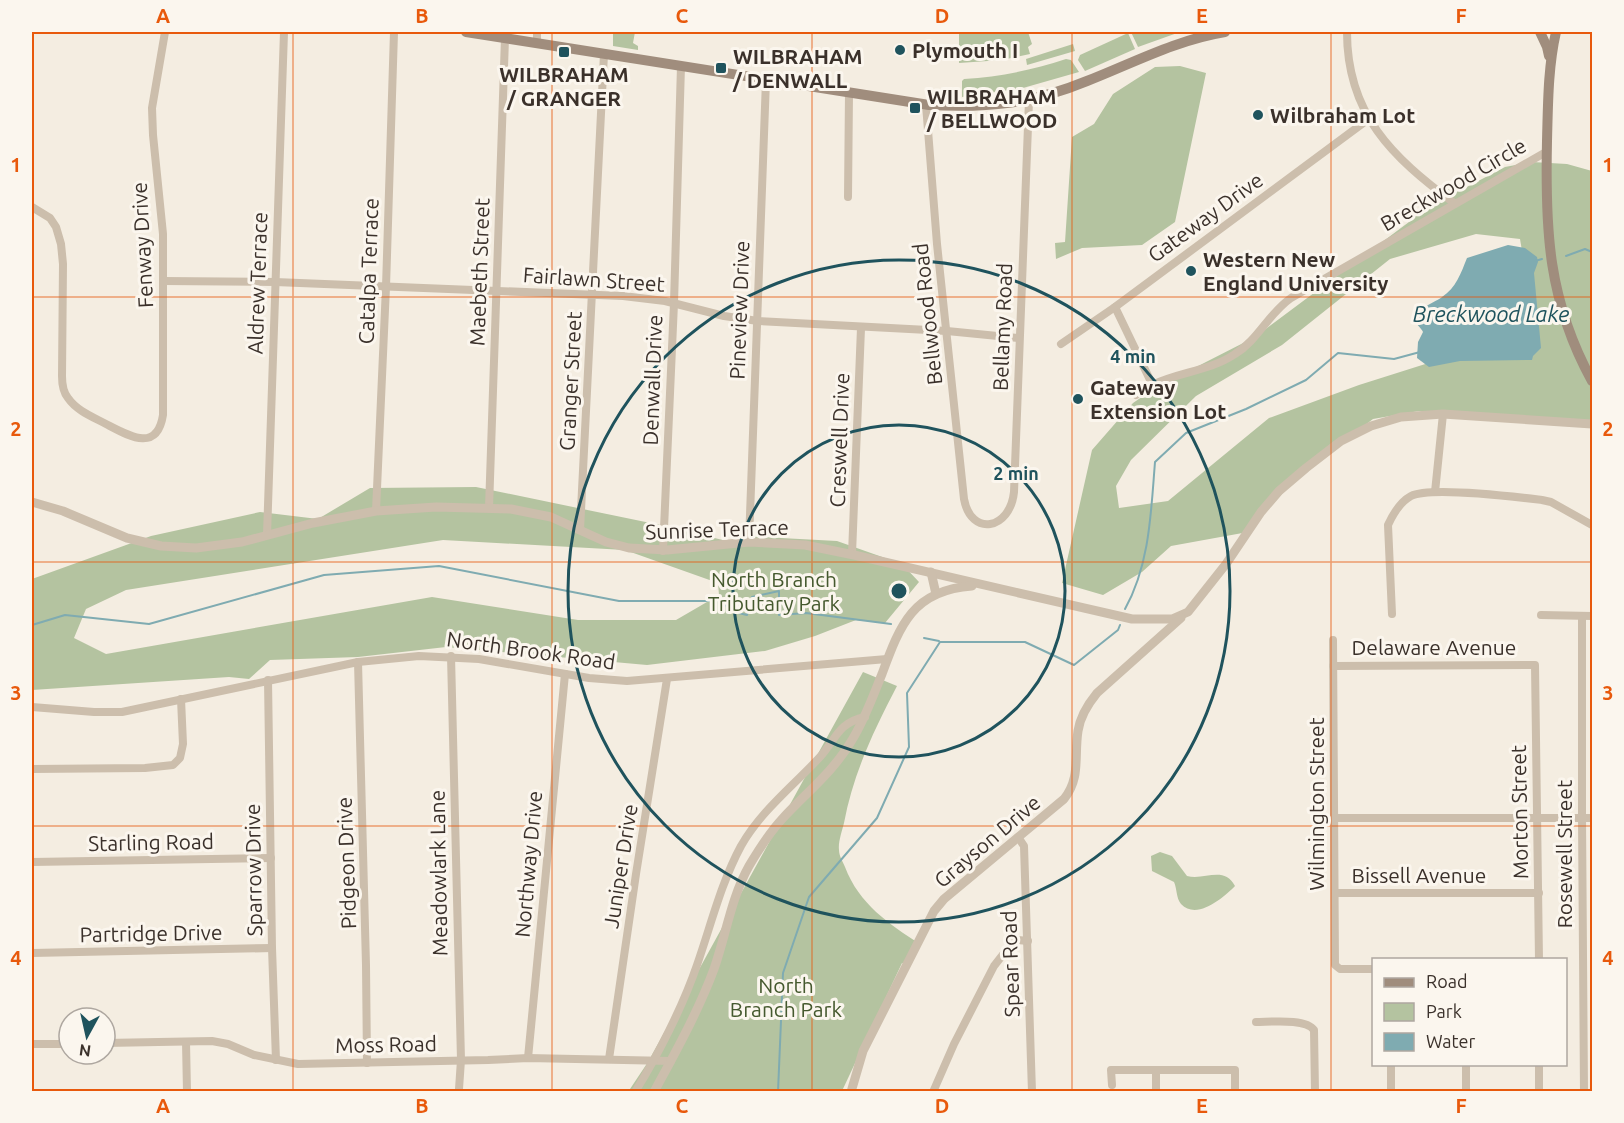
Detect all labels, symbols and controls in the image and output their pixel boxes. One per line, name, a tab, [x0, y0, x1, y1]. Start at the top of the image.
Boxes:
text: A	[156, 4, 170, 27]
text: B	[415, 4, 429, 27]
text: C	[676, 4, 689, 27]
text: D	[935, 4, 949, 27]
text: E	[1196, 4, 1208, 27]
text: F	[1455, 4, 1467, 27]
place label: Plymouth I	[912, 38, 1018, 62]
marker: Plymouth I	[893, 43, 907, 57]
place label: WILBRAHAM / DENWALL	[732, 44, 862, 92]
marker: WILBRAHAM / GRANGER	[557, 45, 571, 59]
marker: WILBRAHAM / DENWALL	[714, 61, 728, 75]
place label: WILBRAHAM / GRANGER	[499, 62, 629, 110]
place label: WILBRAHAM / BELLWOOD	[926, 84, 1057, 132]
marker: WILBRAHAM / BELLWOOD	[908, 101, 922, 115]
place label: Wilbraham Lot	[1270, 103, 1415, 127]
marker: Wilbraham Lot	[1251, 108, 1265, 122]
street label: Breckwood Circle	[1376, 133, 1530, 235]
text: 1	[10, 153, 22, 176]
text: 1	[1602, 153, 1614, 176]
street label: Gateway Drive	[1143, 167, 1267, 267]
street label: Fenway Drive	[127, 181, 157, 309]
street label: Catalpa Terrace	[353, 197, 383, 345]
street label: Maebeth Street	[464, 198, 494, 346]
street label: Aldrew Terrace	[243, 211, 271, 355]
street label: Pineview Drive	[725, 240, 753, 380]
street label: Bellwood Road	[908, 242, 946, 386]
place label: Western New England University	[1203, 247, 1388, 295]
street label: Fairlawn Street	[522, 262, 666, 296]
street label: Bellamy Road	[988, 263, 1016, 391]
marker: Western New England University	[1184, 264, 1198, 278]
water label: Breckwood Lake	[1413, 301, 1569, 326]
street label: Granger Street	[554, 311, 586, 451]
street label: Denwall Drive	[638, 314, 666, 446]
text: 4 min	[1110, 346, 1156, 366]
street label: Creswell Drive	[825, 372, 853, 508]
place label: Gateway Extension Lot	[1090, 375, 1226, 423]
marker: Gateway Extension Lot	[1071, 392, 1085, 406]
text: 2	[10, 417, 22, 440]
text: 2	[1602, 417, 1614, 440]
text: 2 min	[993, 463, 1039, 483]
street label: Sunrise Terrace	[645, 514, 789, 544]
park label: North Branch Tributary Park	[708, 567, 841, 615]
centre of rings	[889, 581, 909, 601]
street label: North Brook Road	[445, 626, 617, 674]
street label: Delaware Avenue	[1352, 635, 1516, 659]
text: 3	[10, 681, 22, 704]
text: 3	[1602, 681, 1614, 704]
street label: Wilmington Street	[1304, 717, 1328, 891]
street label: Morton Street	[1506, 745, 1532, 879]
street label: Rosewell Street	[1552, 780, 1576, 928]
street label: Meadowlark Lane	[425, 790, 451, 956]
street label: Northway Drive	[510, 790, 546, 938]
street label: Grayson Drive	[929, 790, 1045, 892]
street label: Pidgeon Drive	[332, 796, 360, 930]
street label: Juniper Drive	[598, 802, 642, 930]
street label: Sparrow Drive	[240, 803, 266, 937]
street label: Starling Road	[88, 829, 214, 855]
street label: Bissell Avenue	[1352, 863, 1486, 887]
street label: Spear Road	[996, 910, 1024, 1018]
street label: Partridge Drive	[79, 920, 223, 946]
text: 4	[10, 946, 22, 969]
text: 4	[1602, 946, 1614, 969]
legend	[1372, 958, 1567, 1066]
text: Road	[1426, 971, 1468, 991]
park label: North Branch Park	[730, 973, 843, 1021]
text: Park	[1426, 1001, 1462, 1021]
north arrow	[57, 1006, 117, 1066]
street label: Moss Road	[335, 1031, 437, 1057]
text: Water	[1426, 1031, 1476, 1051]
text: N	[78, 1041, 92, 1061]
text: A	[156, 1094, 170, 1117]
text: B	[415, 1094, 429, 1117]
text: C	[676, 1094, 689, 1117]
text: D	[935, 1094, 949, 1117]
text: E	[1196, 1094, 1208, 1117]
text: F	[1455, 1094, 1467, 1117]

